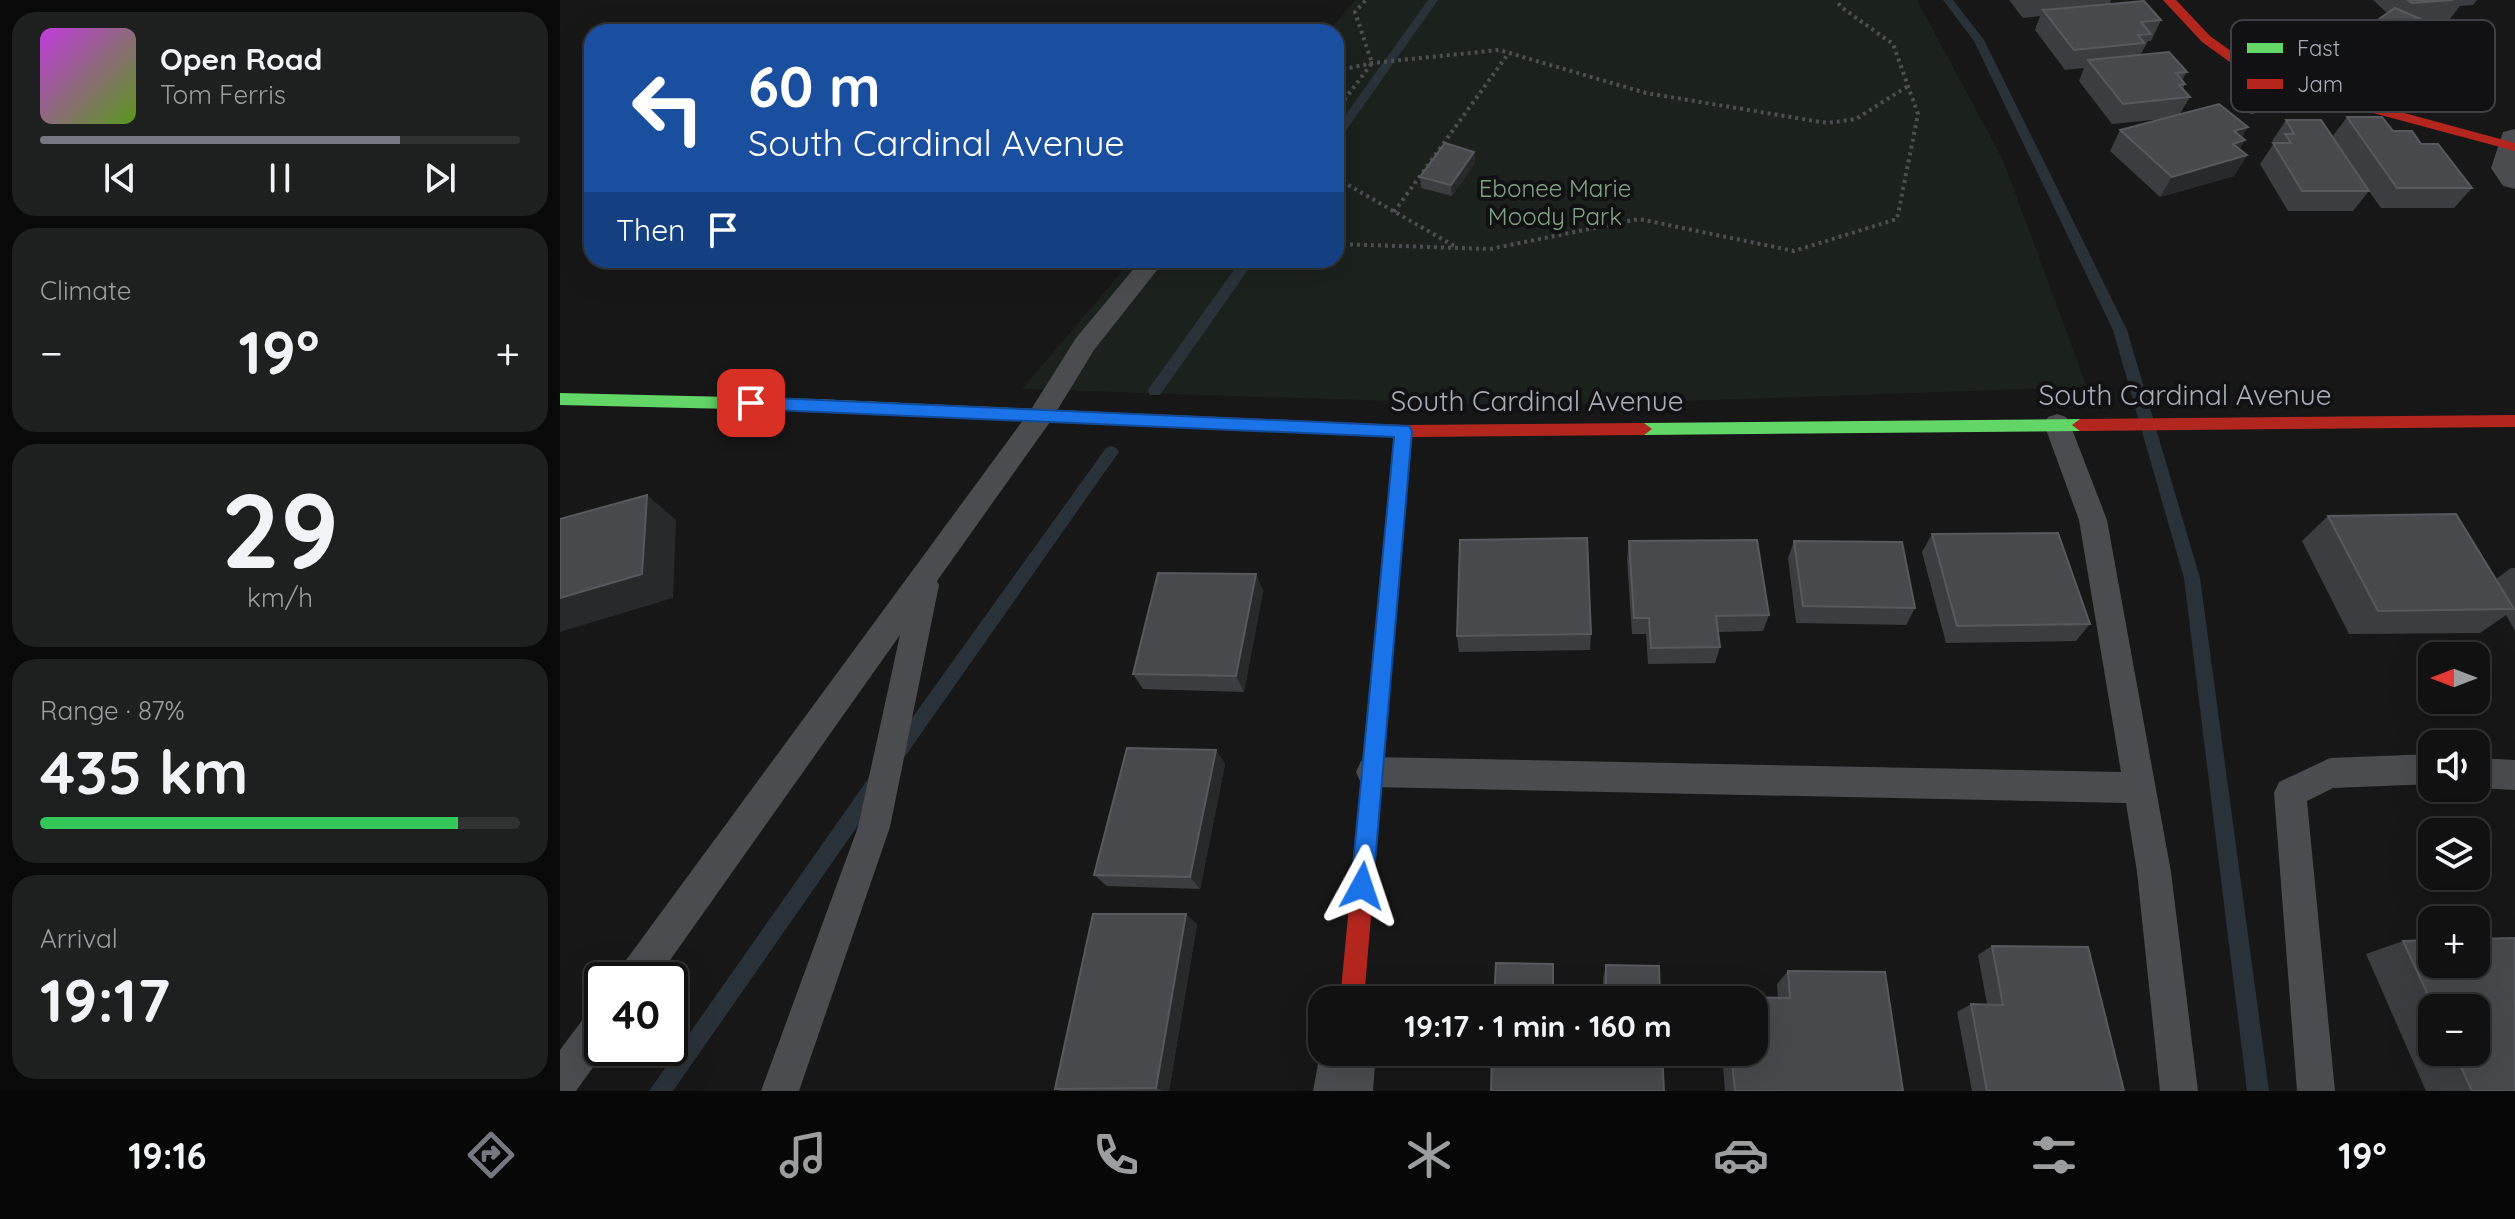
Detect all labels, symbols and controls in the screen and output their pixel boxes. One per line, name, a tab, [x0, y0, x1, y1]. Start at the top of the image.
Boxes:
legend	[2231, 20, 2495, 112]
text: Fast	[2297, 34, 2340, 62]
text: Open Road	[160, 40, 322, 78]
text: 60 m	[748, 51, 881, 121]
icon: left	[616, 56, 720, 160]
text: Jam	[2297, 70, 2343, 98]
text: Tom Ferris	[160, 78, 286, 111]
text: South Cardinal Avenue	[748, 120, 1125, 165]
icon: previous	[98, 156, 142, 200]
icon: pause	[258, 156, 302, 200]
icon: next	[418, 156, 462, 200]
park label: Ebonee Marie Moody Park	[1479, 173, 1631, 231]
icon: arrive	[701, 208, 745, 252]
text: Then	[616, 211, 685, 249]
text: Climate	[40, 274, 131, 307]
text: 19°	[239, 314, 320, 389]
text: −	[40, 325, 63, 380]
text: +	[495, 325, 520, 380]
pin	[717, 369, 785, 437]
street label: South Cardinal Avenue	[2039, 377, 2332, 412]
icon: arrive	[729, 381, 773, 425]
street label: South Cardinal Avenue	[1391, 383, 1684, 418]
text: 29	[221, 464, 339, 594]
text: km/h	[247, 581, 313, 614]
north arrow	[2418, 642, 2490, 714]
map controls	[2418, 642, 2490, 1066]
text: Range · 87%	[40, 694, 185, 727]
button: sound	[2418, 730, 2490, 802]
text: 435 km	[40, 734, 248, 809]
button: layers	[2418, 818, 2490, 890]
position arrow	[1320, 844, 1404, 928]
button: +	[2418, 906, 2490, 978]
text: Arrival	[40, 922, 118, 955]
text: 19:17	[40, 962, 170, 1037]
speed limit sign: 40	[584, 962, 688, 1066]
button: −	[2418, 994, 2490, 1066]
text: 19:17 · 1 min · 160 m	[1404, 1007, 1672, 1045]
icon: directions	[463, 1127, 519, 1183]
icon: music	[775, 1127, 831, 1183]
icon: phone	[1088, 1127, 1144, 1183]
icon: climate	[1401, 1127, 1457, 1183]
icon: car	[1713, 1127, 1769, 1183]
icon: filters	[2026, 1127, 2082, 1183]
text: 19:16	[128, 1133, 206, 1178]
text: 19°	[2338, 1133, 2387, 1178]

